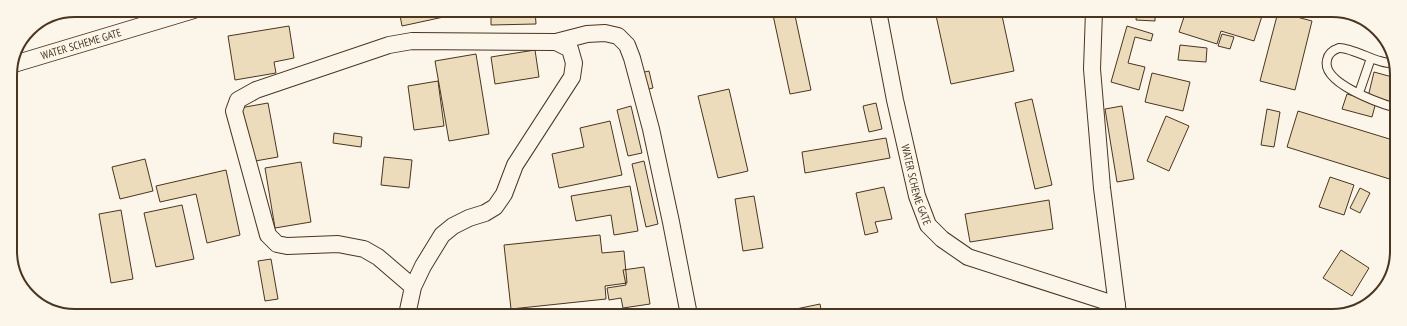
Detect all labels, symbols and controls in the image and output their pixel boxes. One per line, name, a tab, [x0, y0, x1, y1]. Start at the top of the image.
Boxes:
street label: WATER SCHEME GATE	[39, 25, 123, 63]
street label: WATER SCHEME GATE	[898, 143, 934, 227]

